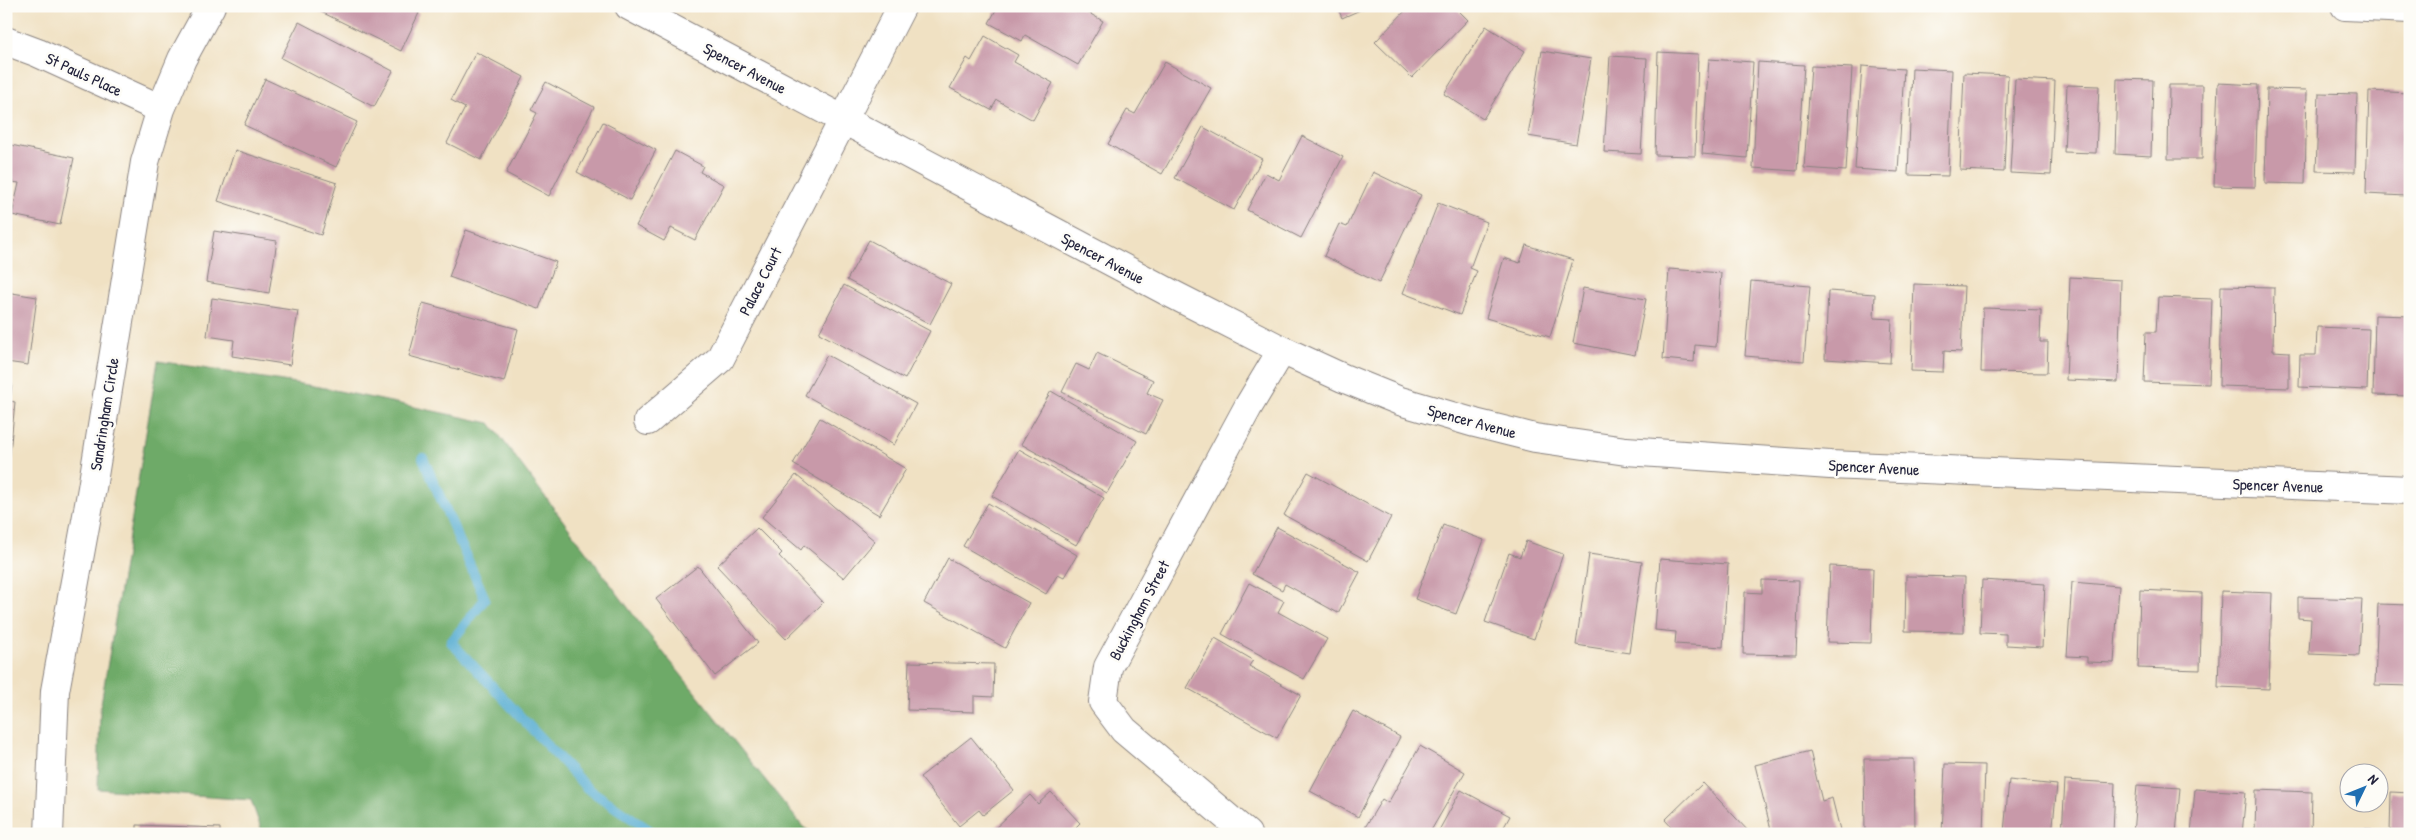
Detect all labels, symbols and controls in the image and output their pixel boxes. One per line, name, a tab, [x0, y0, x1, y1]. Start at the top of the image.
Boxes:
street label: Spencer Avenue	[700, 37, 791, 99]
street label: St Pauls Place	[42, 47, 126, 102]
street label: Spencer Avenue	[1058, 227, 1149, 289]
street label: Palace Court	[733, 243, 787, 319]
street label: Sandringham Circle	[84, 355, 124, 472]
street label: Spencer Avenue	[1425, 399, 1519, 444]
street label: Spencer Avenue	[1828, 454, 1921, 480]
street label: Spencer Avenue	[2232, 472, 2324, 498]
street label: Buckingham Street	[1103, 556, 1175, 664]
north arrow	[2338, 762, 2388, 812]
text: N	[2364, 770, 2384, 788]

